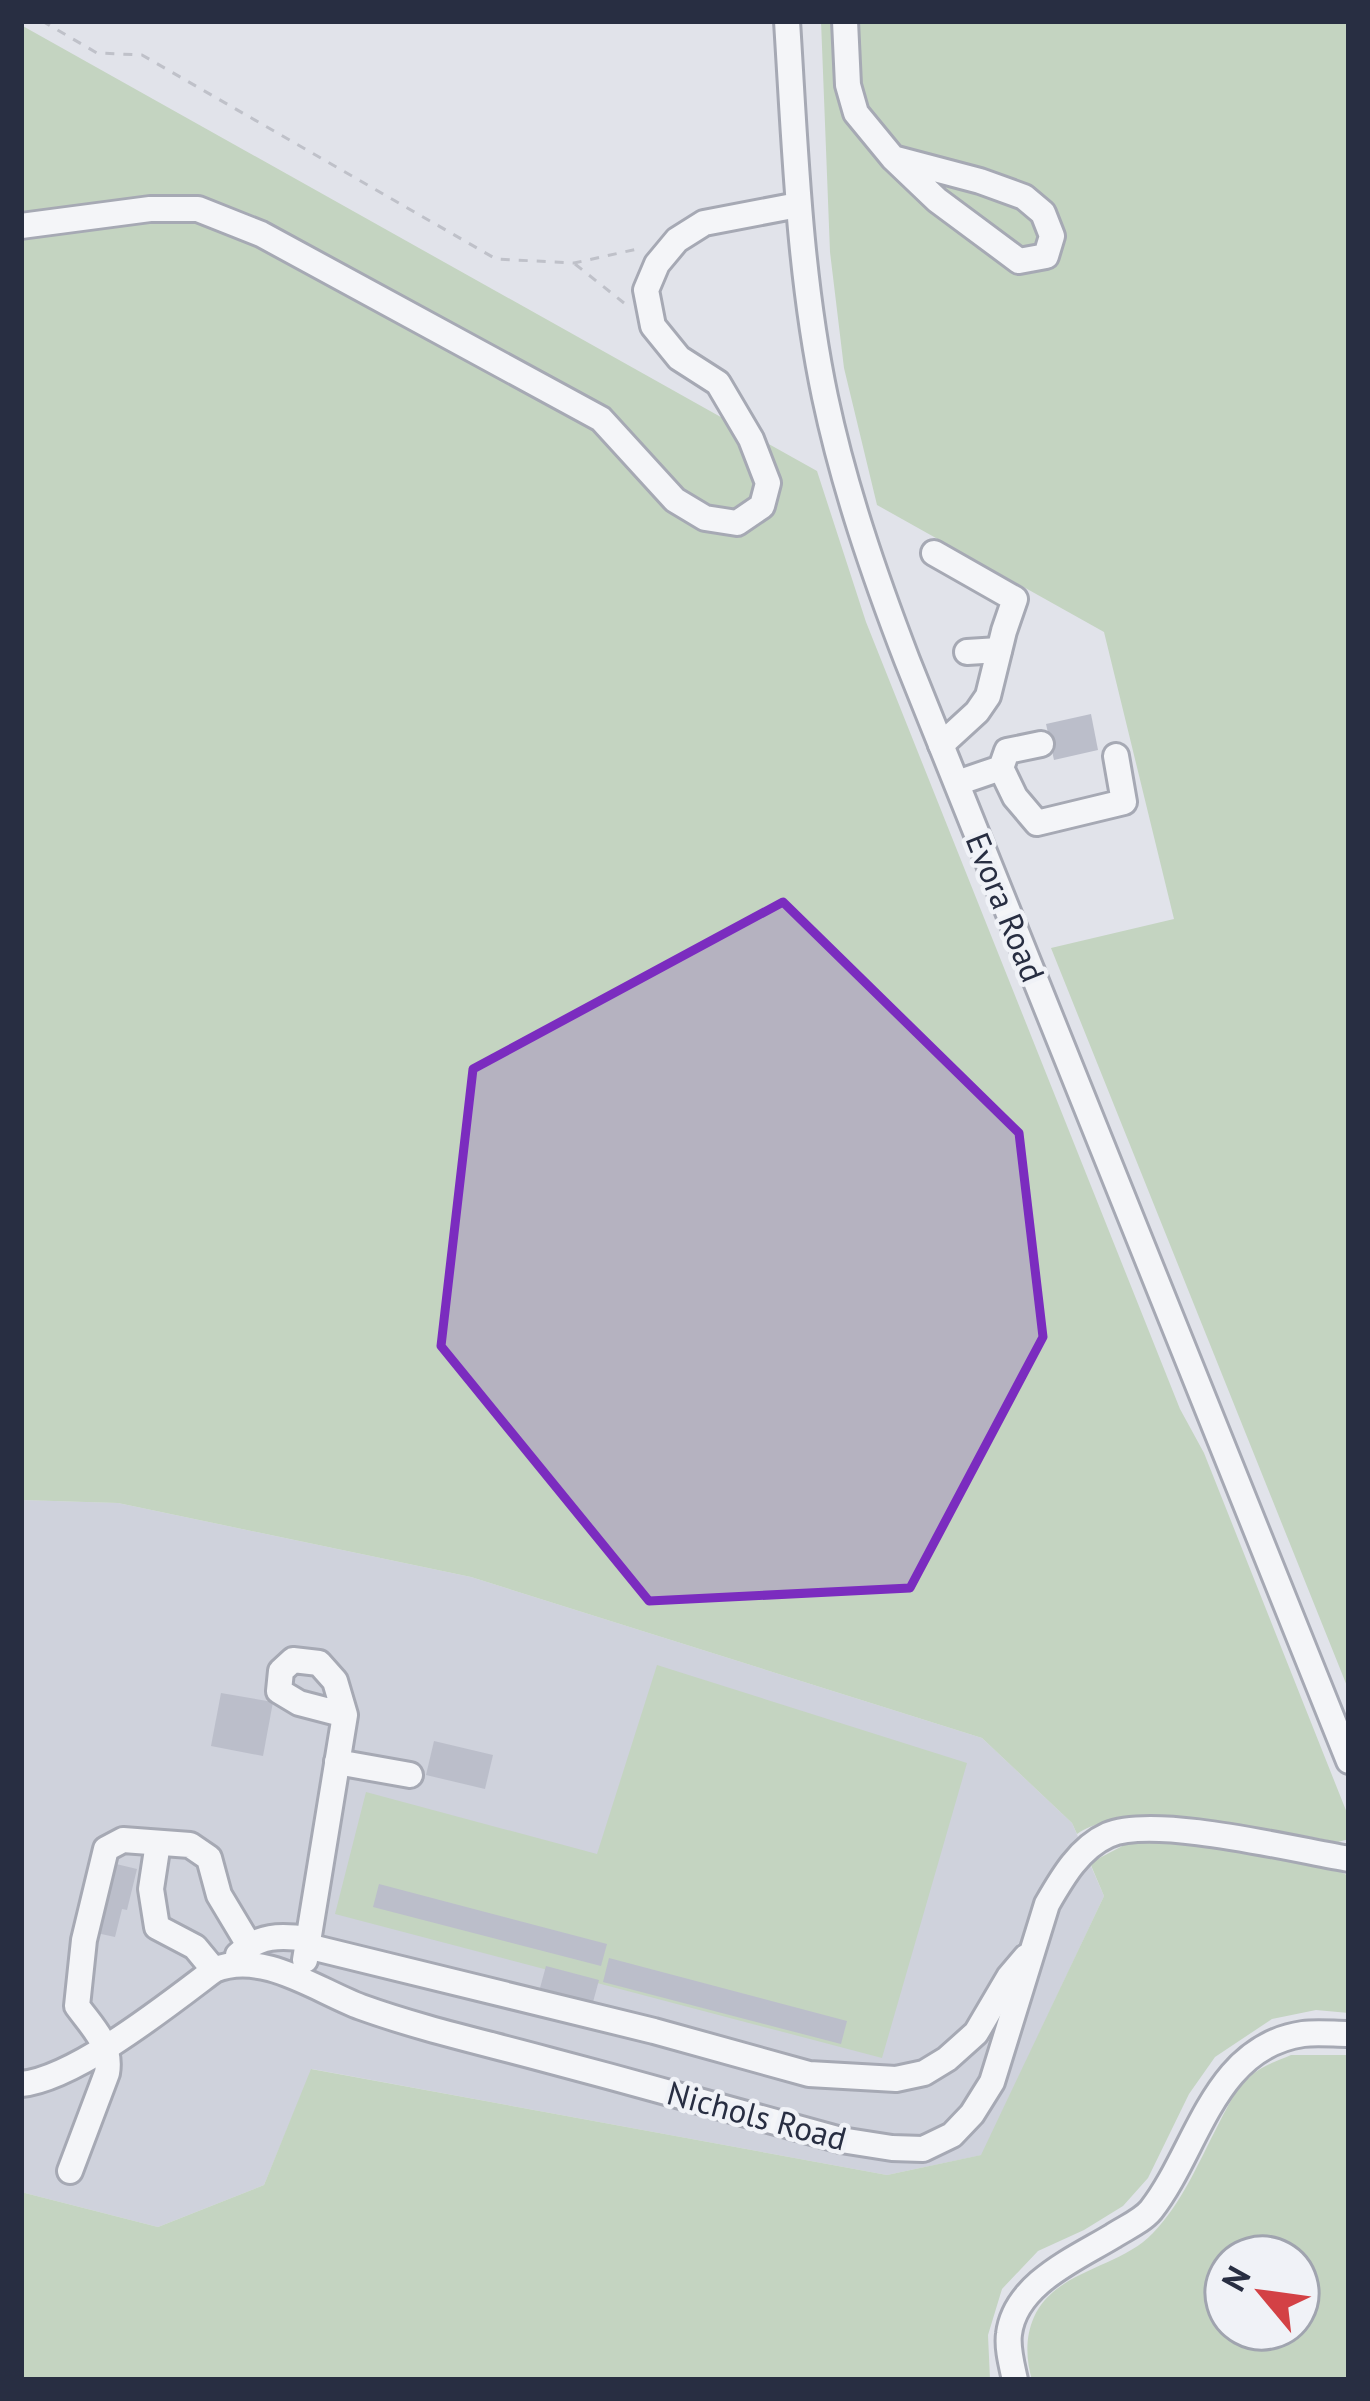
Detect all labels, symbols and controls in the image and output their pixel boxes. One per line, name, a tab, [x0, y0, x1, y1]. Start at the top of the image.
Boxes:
street label: Evora Road	[957, 826, 1055, 988]
street label: Nichols Road	[663, 2070, 851, 2160]
north arrow	[1202, 2233, 1322, 2353]
text: N	[1211, 2258, 1259, 2298]

